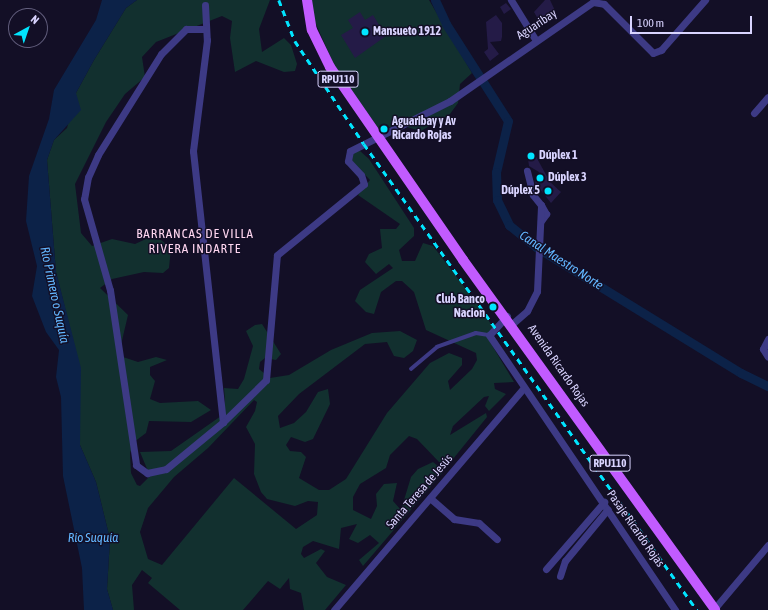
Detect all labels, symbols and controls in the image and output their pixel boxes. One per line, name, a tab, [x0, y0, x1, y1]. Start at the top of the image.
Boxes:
street label: Aguaribay	[514, 7, 560, 43]
north arrow	[8, 8, 48, 48]
scale bar	[632, 8, 754, 34]
text: N	[29, 13, 41, 26]
text: 100 m	[637, 16, 664, 30]
place label: Mansueto 1912	[373, 25, 441, 39]
marker: Mansueto 1912	[360, 27, 370, 37]
road number: RPU110	[317, 70, 359, 88]
place label: Aguaribay y Av Ricardo Rojas	[392, 115, 456, 143]
marker: Aguaribay y Av Ricardo Rojas	[379, 124, 389, 134]
place label: Dúplex 1	[539, 149, 578, 163]
marker: Dúplex 1	[526, 151, 536, 161]
place label: Dúplex 3	[548, 171, 587, 185]
marker: Dúplex 3	[535, 173, 545, 183]
place label: Dúplex 5	[501, 184, 540, 198]
marker: Dúplex 5	[543, 186, 553, 196]
district label: BARRANCAS DE VILLA RIVERA INDARTE	[136, 227, 254, 258]
water label: Canal Maestro Norte	[516, 228, 606, 294]
water label: Río Primero o Suquía	[36, 245, 72, 345]
place label: Club Banco Nacion	[436, 293, 485, 321]
marker: Club Banco Nacion	[488, 302, 498, 312]
street label: Avenida Ricardo Rojas	[524, 322, 592, 410]
street label: Santa Teresa de Jesús	[384, 452, 456, 532]
road number: RPU110	[589, 454, 631, 472]
street label: Pasaje Ricardo Rojas	[603, 488, 667, 570]
water label: Río Suquía	[68, 530, 118, 546]

